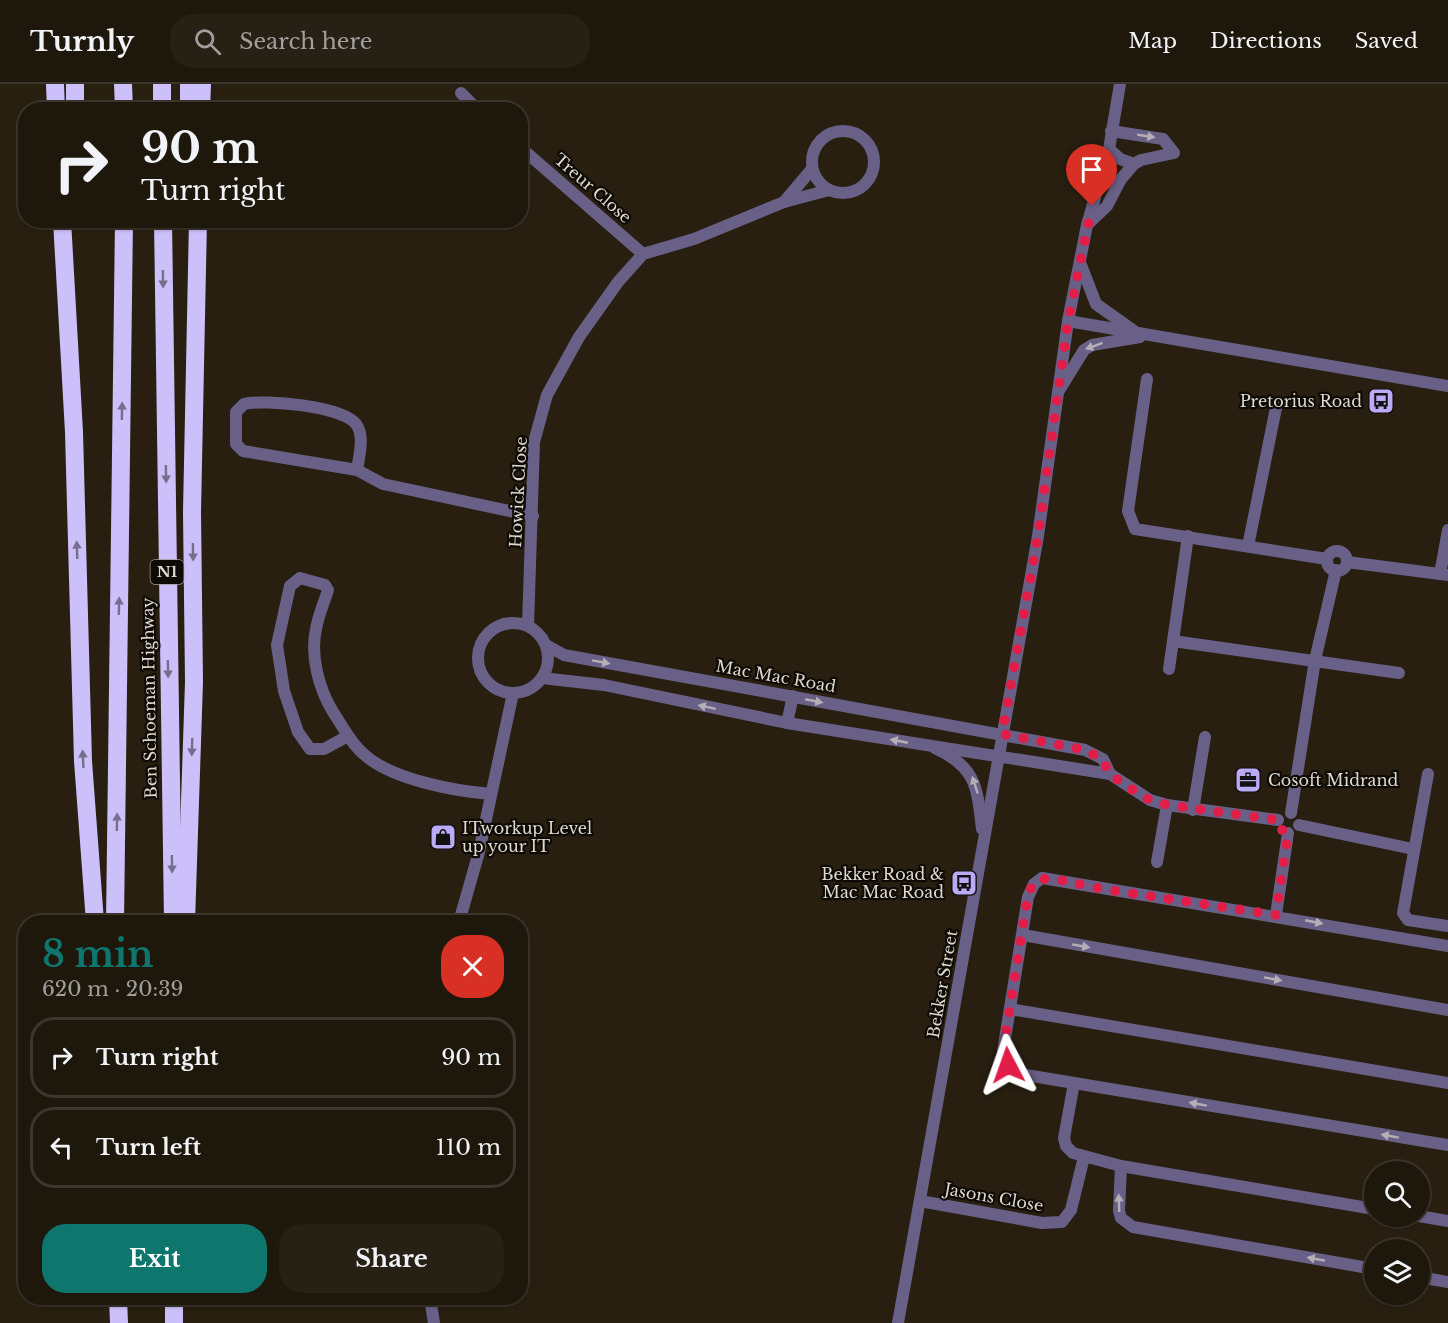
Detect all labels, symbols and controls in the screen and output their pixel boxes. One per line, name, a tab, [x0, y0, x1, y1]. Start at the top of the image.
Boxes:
search box	[170, 14, 590, 68]
text: Turnly	[30, 24, 134, 59]
icon: search	[191, 25, 224, 58]
text: Search here	[239, 28, 372, 55]
text: Map	[1128, 28, 1177, 54]
text: Directions	[1210, 28, 1322, 54]
text: Saved	[1355, 28, 1418, 54]
text: 90 m	[141, 122, 259, 174]
icon: right	[42, 126, 120, 204]
one-way arrow	[1137, 132, 1156, 141]
pin	[1066, 144, 1117, 206]
street label: Treur Close	[550, 149, 636, 227]
icon: arrive	[1075, 153, 1108, 186]
text: Turn right	[141, 174, 285, 207]
one-way arrow	[159, 269, 168, 288]
one-way arrow	[1085, 341, 1103, 351]
bus stop icon: Pretorius Road	[1366, 386, 1396, 416]
place label: Pretorius Road	[1240, 391, 1362, 411]
one-way arrow	[117, 402, 127, 421]
street label: Howick Close	[505, 436, 531, 548]
one-way arrow	[161, 464, 171, 483]
one-way arrow	[72, 540, 82, 559]
one-way arrow	[188, 542, 197, 561]
road number: N1	[150, 560, 184, 584]
one-way arrow	[115, 597, 124, 616]
street label: Ben Schoeman Highway	[137, 597, 161, 799]
street label: Mac Mac Road	[714, 656, 838, 696]
one-way arrow	[592, 658, 611, 667]
one-way arrow	[164, 659, 173, 678]
one-way arrow	[804, 696, 823, 705]
one-way arrow	[698, 701, 717, 711]
one-way arrow	[889, 736, 908, 745]
one-way arrow	[187, 737, 197, 756]
one-way arrow	[79, 750, 88, 769]
office icon: Cosoft Midrand	[1233, 765, 1263, 795]
place label: Cosoft Midrand	[1268, 770, 1398, 790]
one-way arrow	[970, 776, 979, 794]
one-way arrow	[112, 813, 122, 832]
place label: ITworkup Level up your IT	[462, 818, 592, 856]
shop icon: ITworkup Level up your IT	[428, 822, 458, 852]
one-way arrow	[167, 854, 177, 873]
place label: Bekker Road & Mac Mac Road	[821, 864, 944, 902]
bus stop icon: Bekker Road & Mac Mac Road	[949, 868, 979, 898]
one-way arrow	[1304, 918, 1323, 927]
street label: Bekker Street	[923, 928, 961, 1040]
text: 8 min	[42, 932, 153, 977]
button: close	[441, 935, 504, 998]
one-way arrow	[1071, 941, 1090, 950]
one-way arrow	[1263, 975, 1282, 984]
text: 620 m · 20:39	[42, 977, 183, 1001]
position arrow	[976, 1033, 1040, 1097]
icon: right	[45, 1041, 78, 1074]
text: Turn right	[96, 1044, 218, 1071]
text: 90 m	[441, 1044, 501, 1071]
one-way arrow	[1188, 1099, 1207, 1108]
icon: left	[45, 1131, 78, 1164]
one-way arrow	[1381, 1131, 1400, 1140]
text: Turn left	[96, 1134, 201, 1161]
text: 110 m	[436, 1134, 501, 1161]
map controls	[1364, 1161, 1430, 1305]
button: search	[1364, 1161, 1430, 1227]
street label: Jasons Close	[941, 1178, 1045, 1216]
one-way arrow	[1115, 1194, 1124, 1213]
button: Exit	[42, 1224, 267, 1293]
button: Share	[279, 1224, 504, 1293]
button: layers	[1364, 1239, 1430, 1305]
one-way arrow	[1307, 1254, 1326, 1263]

